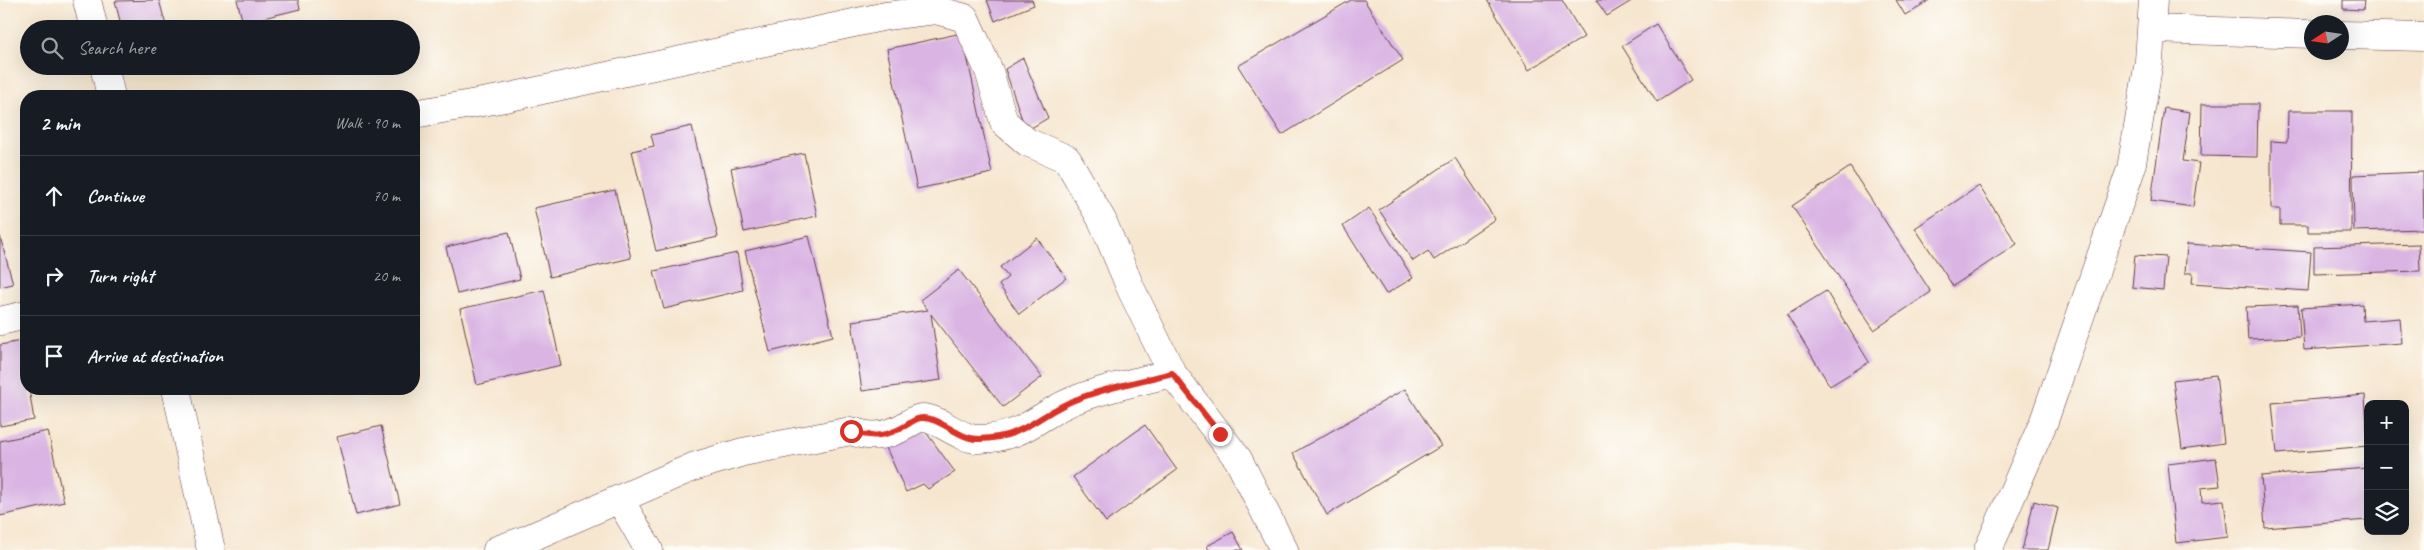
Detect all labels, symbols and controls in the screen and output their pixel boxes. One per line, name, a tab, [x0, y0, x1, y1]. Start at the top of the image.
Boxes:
north arrow	[2304, 15, 2349, 60]
search box	[20, 20, 420, 75]
icon: search	[38, 34, 66, 62]
text: Search here	[78, 36, 155, 60]
text: 2 min	[40, 110, 80, 136]
text: Walk · 90 m	[335, 113, 400, 133]
icon: ahead	[40, 182, 68, 210]
text: Continue	[87, 184, 144, 208]
text: 70 m	[373, 186, 400, 206]
icon: right	[40, 262, 68, 290]
text: Turn right	[87, 264, 154, 288]
text: 20 m	[373, 266, 400, 286]
icon: arrive	[40, 342, 68, 370]
text: Arrive at destination	[87, 344, 223, 368]
map controls	[2364, 400, 2409, 535]
button: +	[2364, 400, 2409, 445]
route start	[840, 420, 863, 443]
route end	[1209, 423, 1232, 446]
button: −	[2364, 445, 2409, 490]
button: layers	[2364, 490, 2409, 535]

